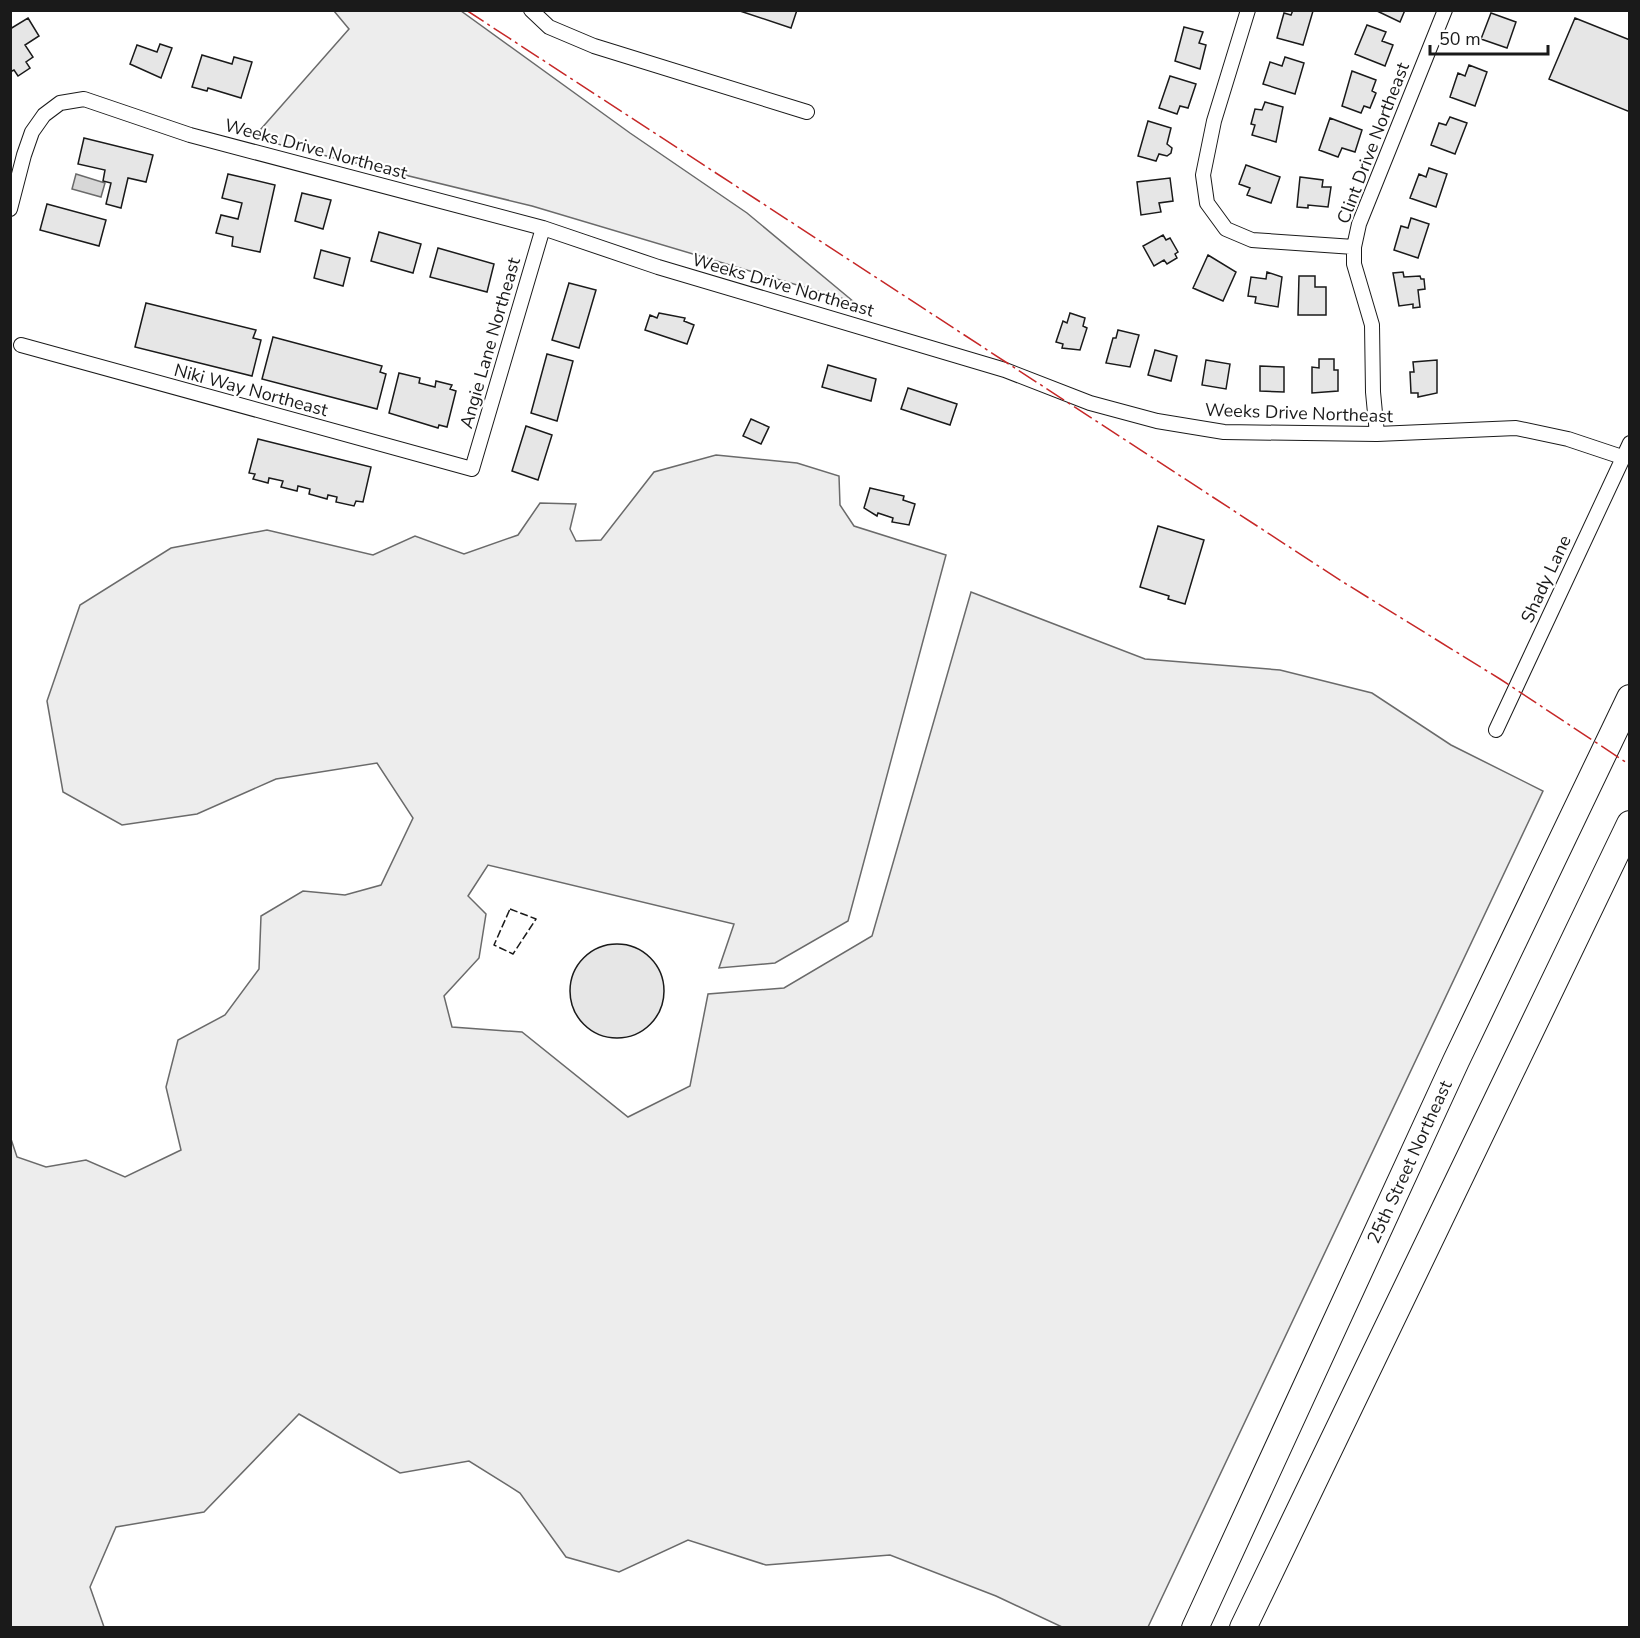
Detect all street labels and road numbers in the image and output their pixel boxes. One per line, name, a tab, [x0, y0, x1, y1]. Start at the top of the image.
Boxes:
street label: Clint Drive Northeast	[1331, 58, 1415, 227]
street label: Weeks Drive Northeast	[222, 113, 411, 185]
street label: Weeks Drive Northeast	[689, 248, 877, 323]
street label: Angie Lane Northeast	[454, 254, 526, 431]
street label: Niki Way Northeast	[172, 358, 331, 422]
street label: Weeks Drive Northeast	[1205, 398, 1394, 428]
street label: Shady Lane	[1515, 531, 1577, 627]
street label: 25th Street Northeast	[1362, 1076, 1458, 1248]

